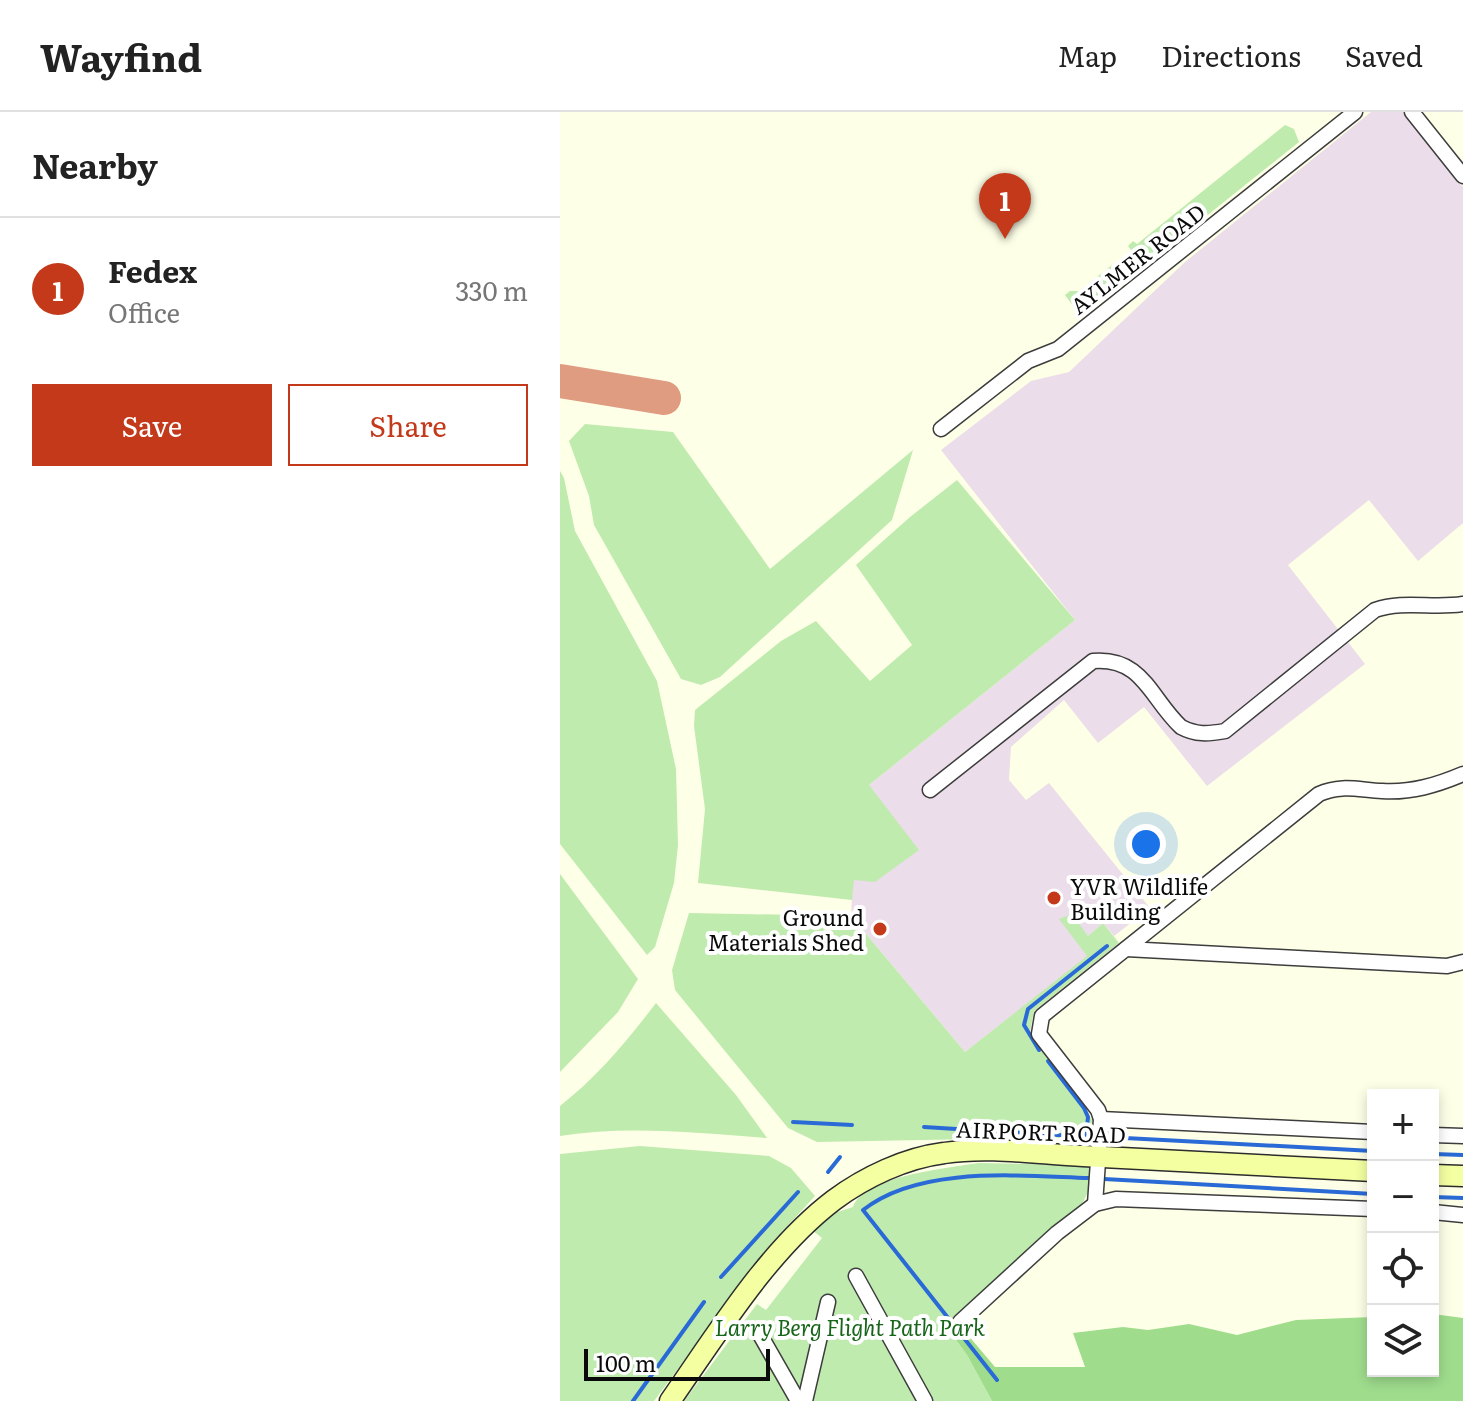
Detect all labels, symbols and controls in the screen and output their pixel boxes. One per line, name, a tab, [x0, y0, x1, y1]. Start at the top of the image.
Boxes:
text: Wayfind	[40, 27, 202, 84]
text: Map	[1058, 34, 1117, 76]
text: Directions	[1161, 34, 1301, 76]
text: Saved	[1345, 34, 1423, 76]
text: Nearby	[32, 139, 158, 189]
pin: 1	[979, 173, 1031, 239]
street label: AYLMER ROAD	[1062, 195, 1212, 321]
text: Fedex	[108, 248, 197, 292]
text: 1	[53, 270, 63, 309]
text: 330 m	[455, 270, 528, 309]
text: Office	[108, 292, 180, 331]
button: Save	[32, 384, 272, 466]
button: Share	[288, 384, 528, 466]
your location	[1126, 824, 1166, 864]
place label: YVR Wildlife Building	[1070, 869, 1208, 927]
marker: YVR Wildlife Building	[1045, 889, 1063, 907]
place label: Ground Materials Shed	[707, 900, 864, 958]
marker: Ground Materials Shed	[871, 920, 889, 938]
map controls	[1367, 1089, 1439, 1377]
button: +	[1367, 1089, 1439, 1161]
street label: AIRPORT ROAD	[956, 1112, 1126, 1150]
button: −	[1367, 1161, 1439, 1233]
button: locate	[1367, 1233, 1439, 1305]
button: layers	[1367, 1305, 1439, 1377]
park label: Larry Berg Flight Path Park	[715, 1310, 985, 1343]
scale bar	[584, 1345, 770, 1381]
text: 100 m	[596, 1346, 656, 1379]

